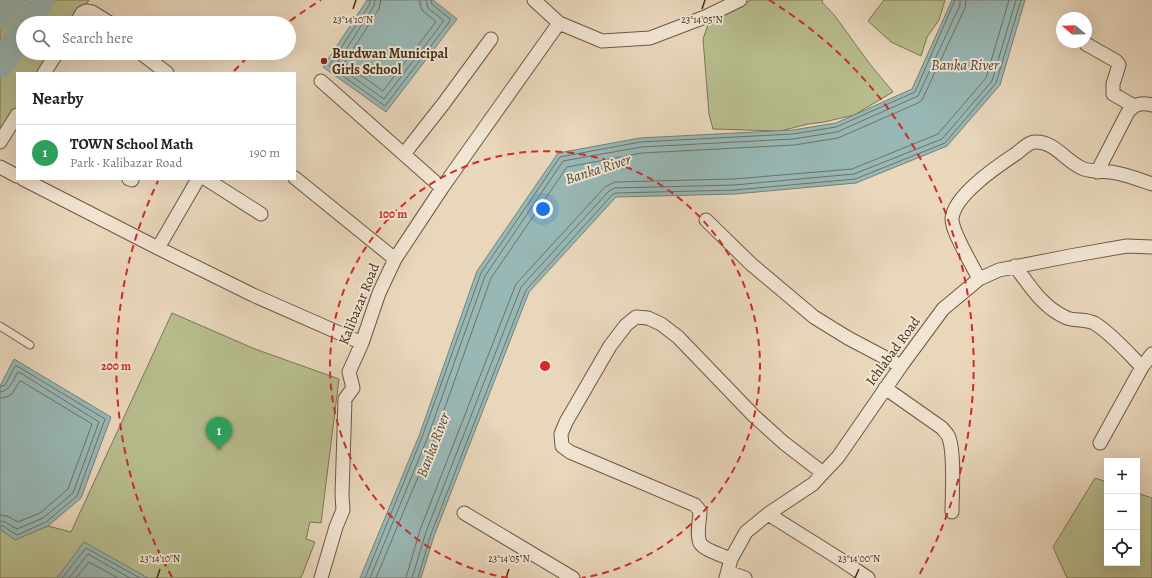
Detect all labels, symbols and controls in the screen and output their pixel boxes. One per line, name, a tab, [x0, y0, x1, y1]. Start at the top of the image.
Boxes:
north arrow	[1056, 12, 1092, 48]
text: 23°14'10"N	[333, 13, 373, 26]
text: 23°14'05"N	[681, 13, 723, 26]
search box	[16, 16, 296, 60]
icon: search	[30, 27, 52, 49]
text: Search here	[62, 28, 133, 48]
place label: Burdwan Municipal Girls School	[332, 44, 448, 79]
water label: Banka River	[931, 55, 1000, 75]
marker: Burdwan Municipal Girls School	[319, 56, 329, 66]
text: Nearby	[32, 87, 83, 110]
text: TOWN School Math	[70, 134, 193, 154]
text: 1	[43, 144, 47, 161]
text: 190 m	[249, 144, 280, 161]
water label: Banka River	[563, 149, 634, 189]
text: Park · Kalibazar Road	[70, 154, 182, 171]
your location	[533, 199, 553, 219]
text: 100 m	[379, 206, 407, 222]
street label: Kalibazar Road	[334, 260, 384, 348]
street label: Ichlabad Road	[861, 312, 925, 389]
text: 200 m	[101, 358, 131, 374]
centre of rings	[538, 359, 552, 373]
water label: Banka River	[412, 409, 455, 480]
pin: 1	[206, 417, 232, 450]
map controls	[1104, 458, 1140, 566]
button: +	[1104, 458, 1140, 494]
button: −	[1104, 494, 1140, 530]
button: locate	[1104, 530, 1140, 566]
text: 23°14'10"N	[140, 552, 180, 565]
text: 23°14'05"N	[488, 552, 530, 565]
text: 23°14'00"N	[838, 552, 880, 565]

